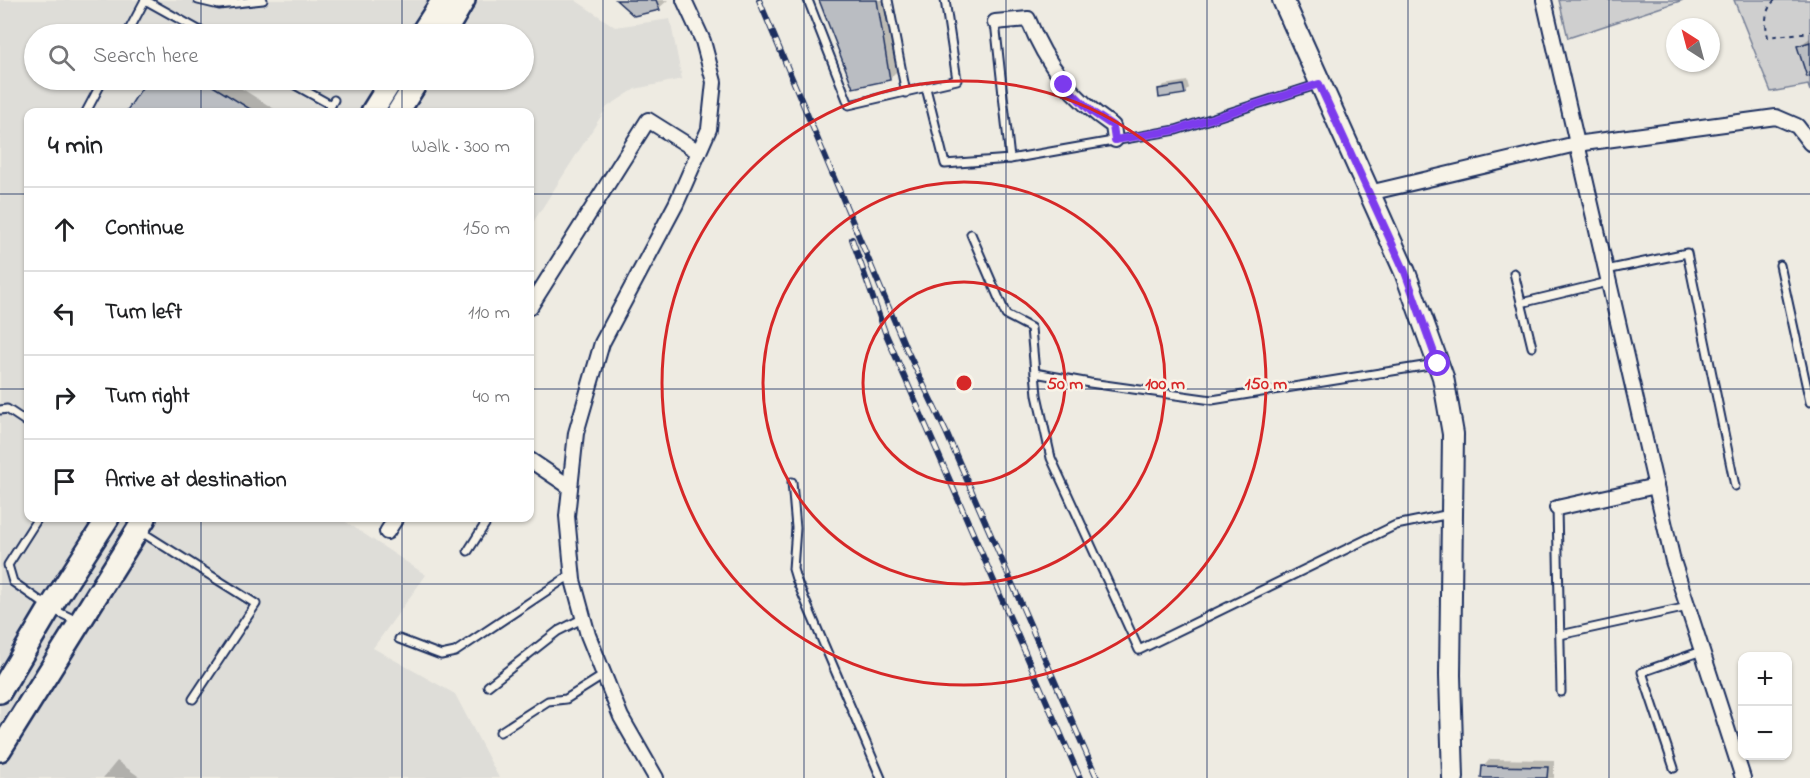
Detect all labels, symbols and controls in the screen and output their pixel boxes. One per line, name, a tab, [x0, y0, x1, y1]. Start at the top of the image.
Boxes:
north arrow	[1666, 18, 1720, 72]
search box	[24, 24, 534, 90]
icon: search	[45, 41, 78, 74]
text: Search here	[93, 41, 198, 73]
route end	[1050, 71, 1076, 97]
text: 4 min	[48, 128, 103, 166]
text: Walk · 300 m	[411, 133, 510, 162]
icon: ahead	[48, 213, 81, 246]
text: Continue	[105, 213, 184, 245]
text: 150 m	[463, 215, 510, 244]
icon: left	[48, 297, 81, 330]
text: Turn left	[105, 297, 182, 329]
text: 110 m	[468, 299, 510, 328]
route start	[1424, 350, 1450, 376]
text: 50 m	[1047, 372, 1083, 398]
text: 100 m	[1145, 372, 1185, 398]
text: 150 m	[1245, 372, 1287, 398]
centre of rings	[954, 373, 974, 393]
icon: right	[48, 381, 81, 414]
text: Turn right	[105, 381, 190, 413]
text: 40 m	[473, 383, 510, 412]
icon: arrive	[48, 465, 81, 498]
text: Arrive at destination	[105, 465, 287, 497]
map controls	[1738, 652, 1792, 760]
button: +	[1738, 652, 1792, 706]
button: −	[1738, 706, 1792, 760]

